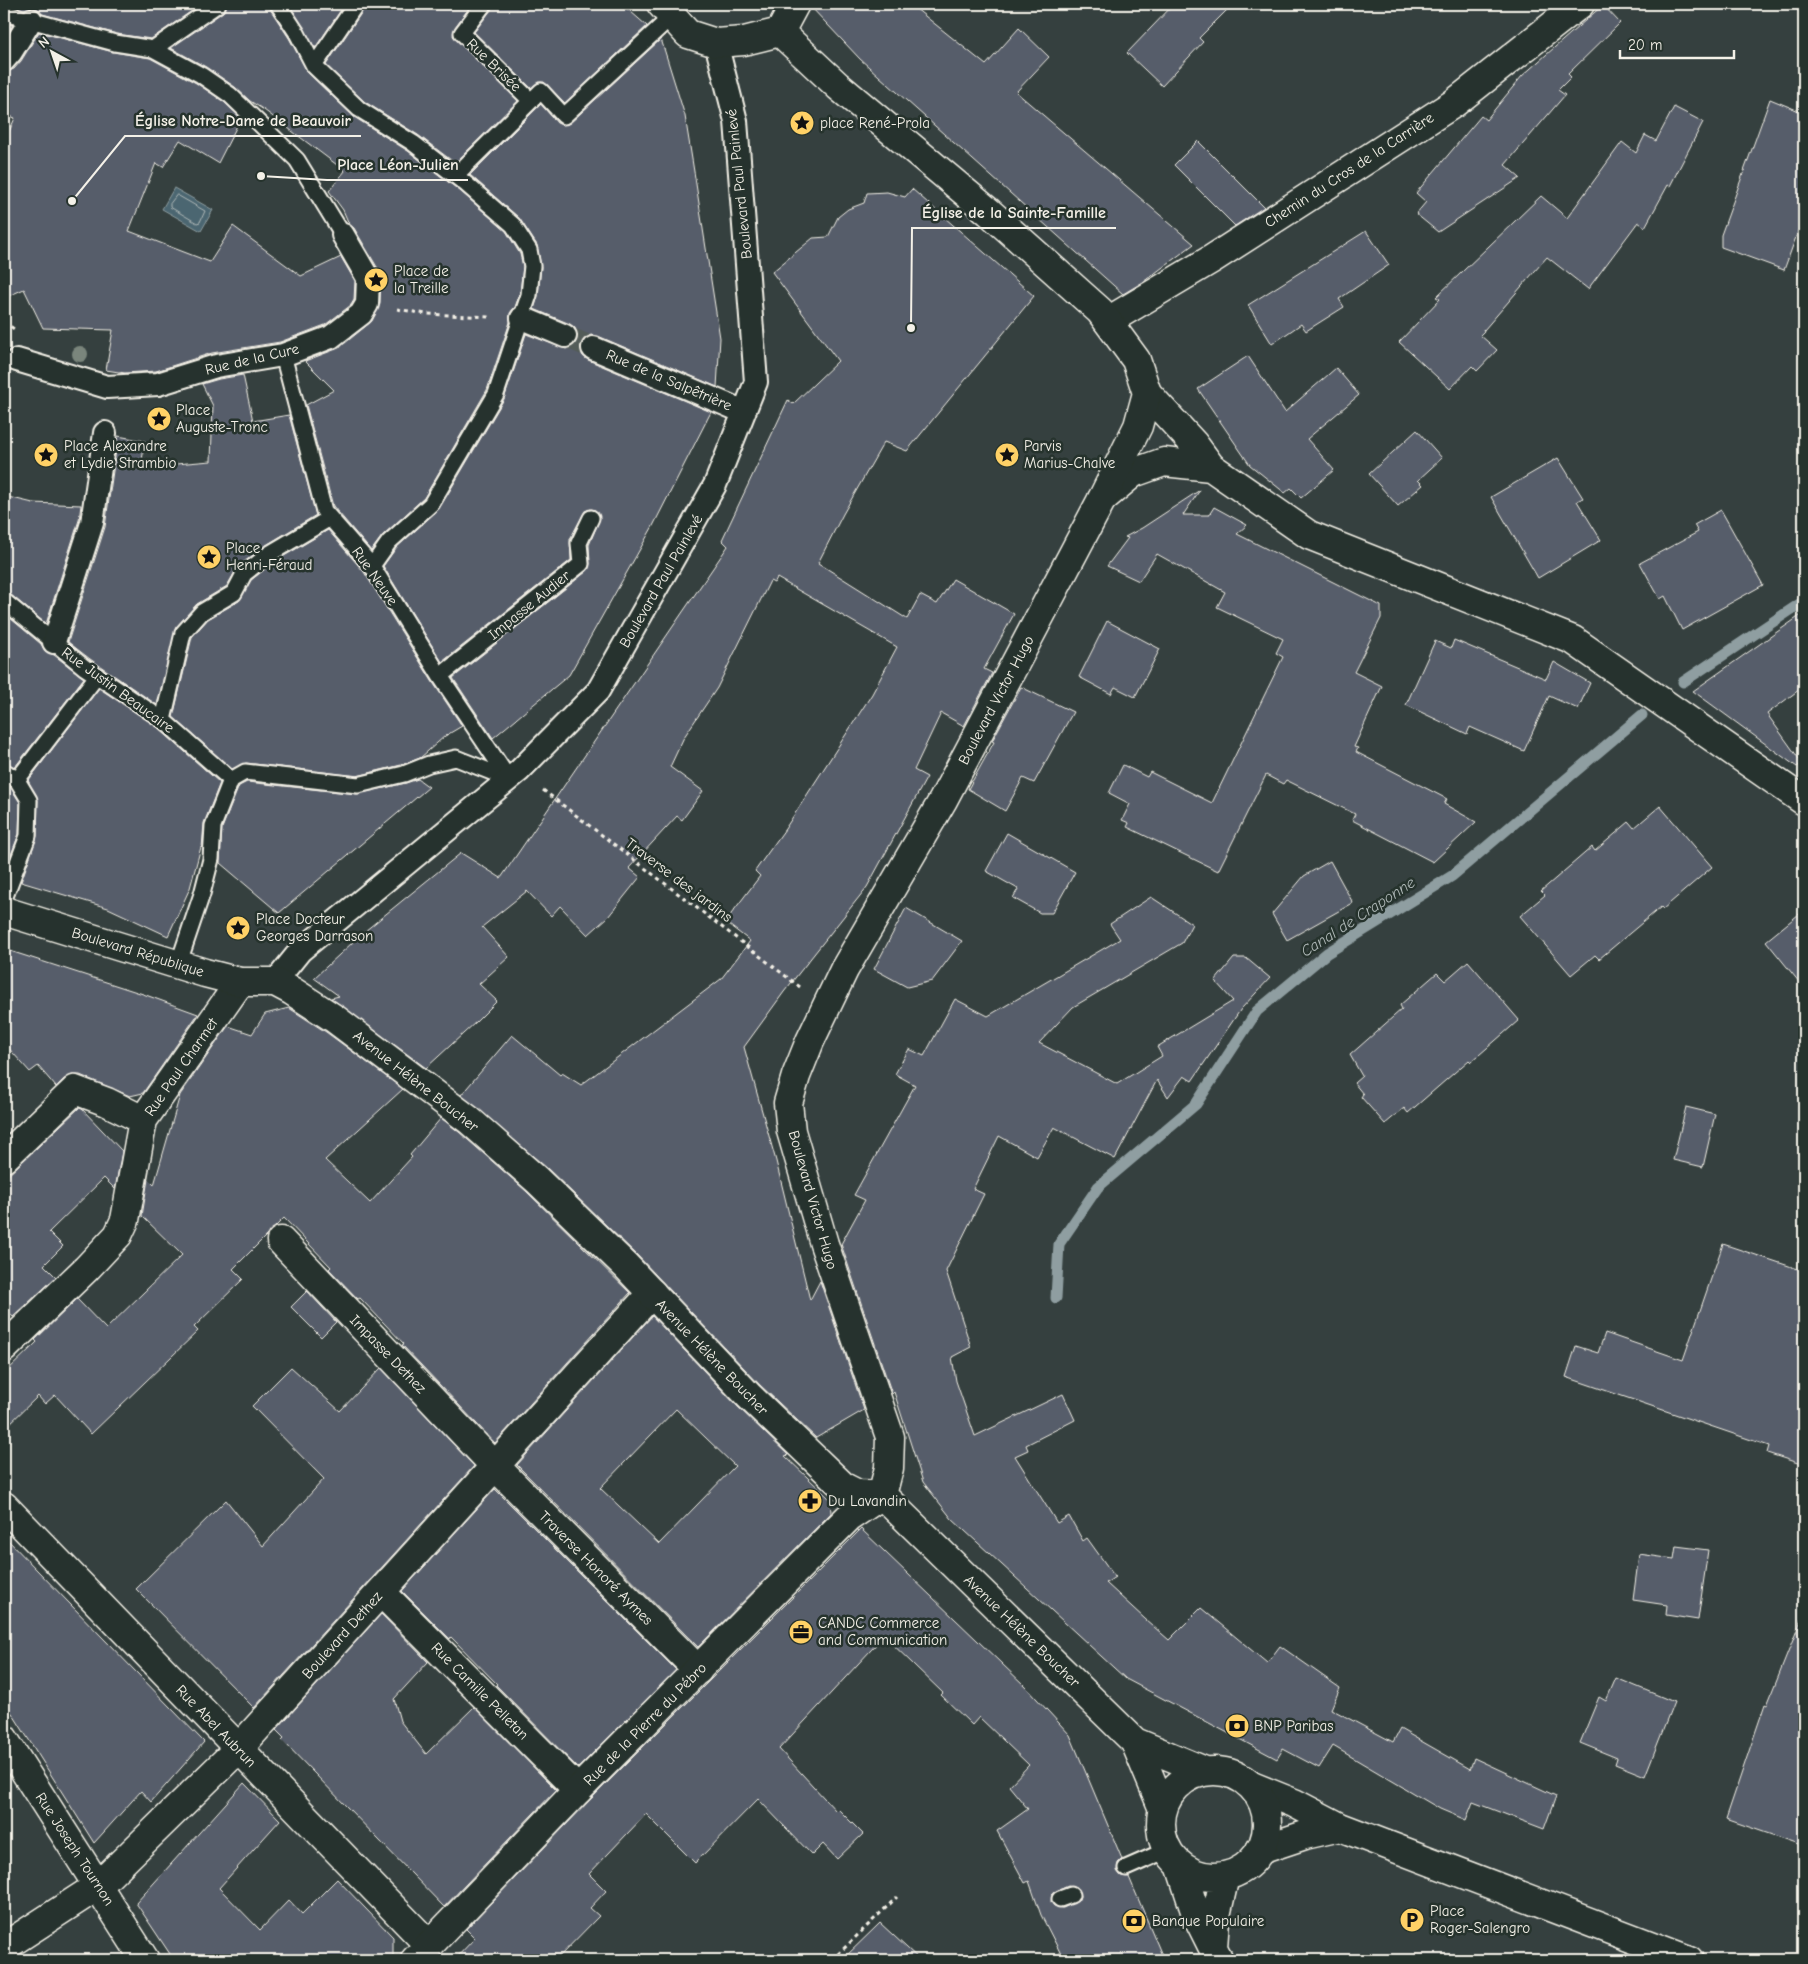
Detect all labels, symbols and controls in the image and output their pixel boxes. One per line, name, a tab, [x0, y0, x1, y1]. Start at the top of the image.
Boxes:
north arrow	[28, 28, 78, 78]
scale bar	[1620, 28, 1734, 60]
text: N	[35, 33, 53, 52]
street label: Rue Brisée	[463, 35, 525, 96]
text: 20 m	[1628, 36, 1662, 54]
callout: Église Notre-Dame de Beauvoir	[125, 105, 361, 136]
street label: Boulevard Paul Painlevé	[722, 108, 756, 260]
street label: Chemin du Cros de la Carrière	[1261, 108, 1437, 231]
place icon: place René-Prola	[789, 110, 815, 136]
text: Église Notre-Dame de Beauvoir	[135, 111, 352, 130]
place label: place René-Prola	[820, 114, 930, 132]
callout: Place Léon-Julien	[327, 149, 468, 180]
text: Place Léon-Julien	[337, 156, 459, 174]
callout: Église de la Sainte-Famille	[912, 197, 1116, 228]
text: Église de la Sainte-Famille	[922, 203, 1106, 222]
place label: Place de la Treille	[394, 262, 449, 297]
place icon: Place de la Treille	[363, 267, 389, 293]
street label: Rue de la Cure	[203, 339, 301, 379]
street label: Rue de la Salpêtrière	[603, 345, 735, 415]
place label: Place Auguste-Tronc	[176, 401, 268, 436]
place icon: Place Auguste-Tronc	[146, 406, 172, 432]
place label: Place Alexandre et Lydie Strambio	[64, 437, 176, 472]
place label: Parvis Marius-Chalve	[1024, 437, 1116, 472]
place icon: Place Alexandre et Lydie Strambio	[33, 442, 59, 468]
place icon: Parvis Marius-Chalve	[994, 442, 1020, 468]
street label: Boulevard Paul Painlevé	[615, 511, 707, 651]
place label: Place Henri-Féraud	[226, 539, 312, 574]
street label: Rue Neuve	[348, 543, 402, 609]
place icon: Place Henri-Féraud	[196, 544, 222, 570]
street label: Impasse Audier	[484, 566, 574, 644]
street label: Boulevard Victor Hugo	[954, 632, 1038, 768]
street label: Rue Justin Beaucaire	[58, 643, 178, 737]
street label: Traverse des jardins	[622, 834, 736, 926]
water label: Canal de Craponne	[1298, 873, 1418, 961]
place label: Place Docteur Georges Darrason	[256, 910, 373, 945]
place icon: Place Docteur Georges Darrason	[225, 915, 251, 941]
street label: Boulevard République	[70, 923, 207, 981]
street label: Rue Paul Charmet	[140, 1014, 222, 1120]
street label: Avenue Hélène Boucher	[350, 1026, 482, 1136]
street label: Boulevard Victor Hugo	[785, 1128, 841, 1272]
street label: Avenue Hélène Boucher	[652, 1295, 772, 1419]
street label: Impasse Dethez	[346, 1311, 430, 1397]
pharmacy icon: Du Lavandin	[797, 1488, 823, 1514]
place label: Du Lavandin	[828, 1492, 907, 1510]
street label: Traverse Honoré Aymes	[535, 1507, 657, 1629]
street label: Avenue Hélène Boucher	[960, 1571, 1084, 1691]
street label: Boulevard Dethez	[298, 1587, 386, 1682]
place label: CANDC Commerce and Communication	[818, 1614, 947, 1649]
office icon: CANDC Commerce and Communication	[788, 1619, 814, 1645]
street label: Rue Camille Pelletan	[428, 1639, 532, 1743]
street label: Rue de la Pierre du Pébro	[580, 1659, 710, 1789]
street label: Rue Abel Aubrun	[172, 1681, 260, 1771]
bank icon: BNP Paribas	[1224, 1713, 1250, 1739]
place label: BNP Paribas	[1254, 1717, 1333, 1735]
street label: Rue Joseph Tournon	[32, 1789, 118, 1909]
place label: Place Roger-Salengro	[1430, 1902, 1530, 1937]
parking icon: Place Roger-Salengro	[1399, 1907, 1425, 1933]
bank icon: Banque Populaire	[1121, 1908, 1147, 1934]
place label: Banque Populaire	[1152, 1912, 1265, 1930]

